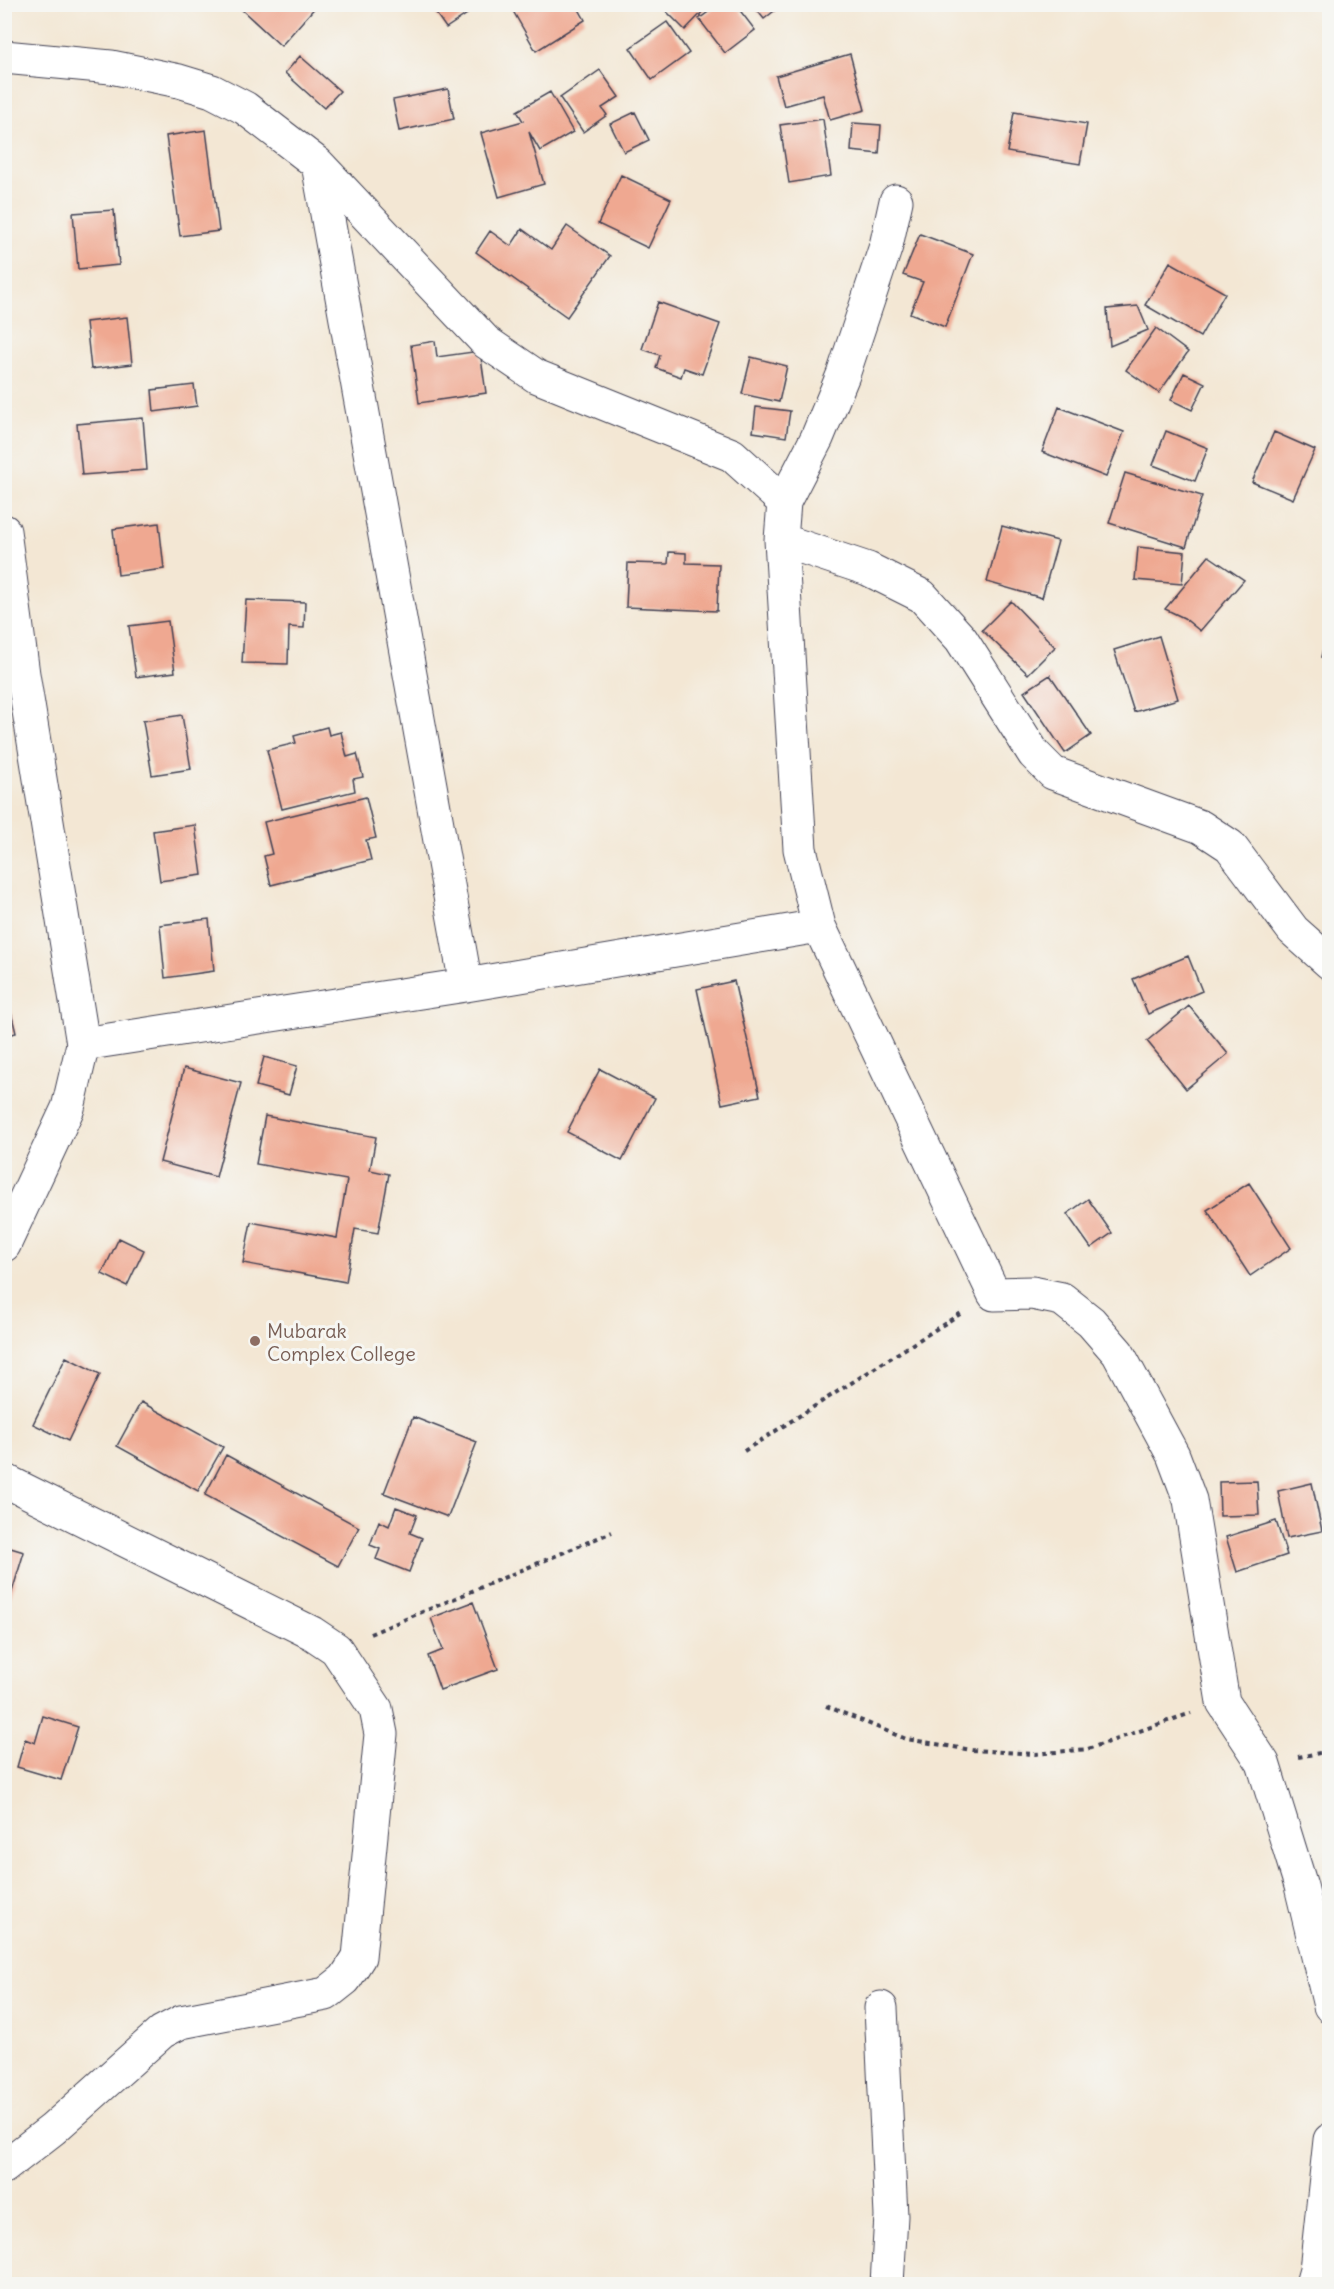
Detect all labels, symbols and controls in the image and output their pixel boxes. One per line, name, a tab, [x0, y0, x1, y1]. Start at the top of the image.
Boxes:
place label: Mubarak Complex College	[267, 1318, 416, 1366]
marker: Mubarak Complex College	[248, 1334, 262, 1348]

